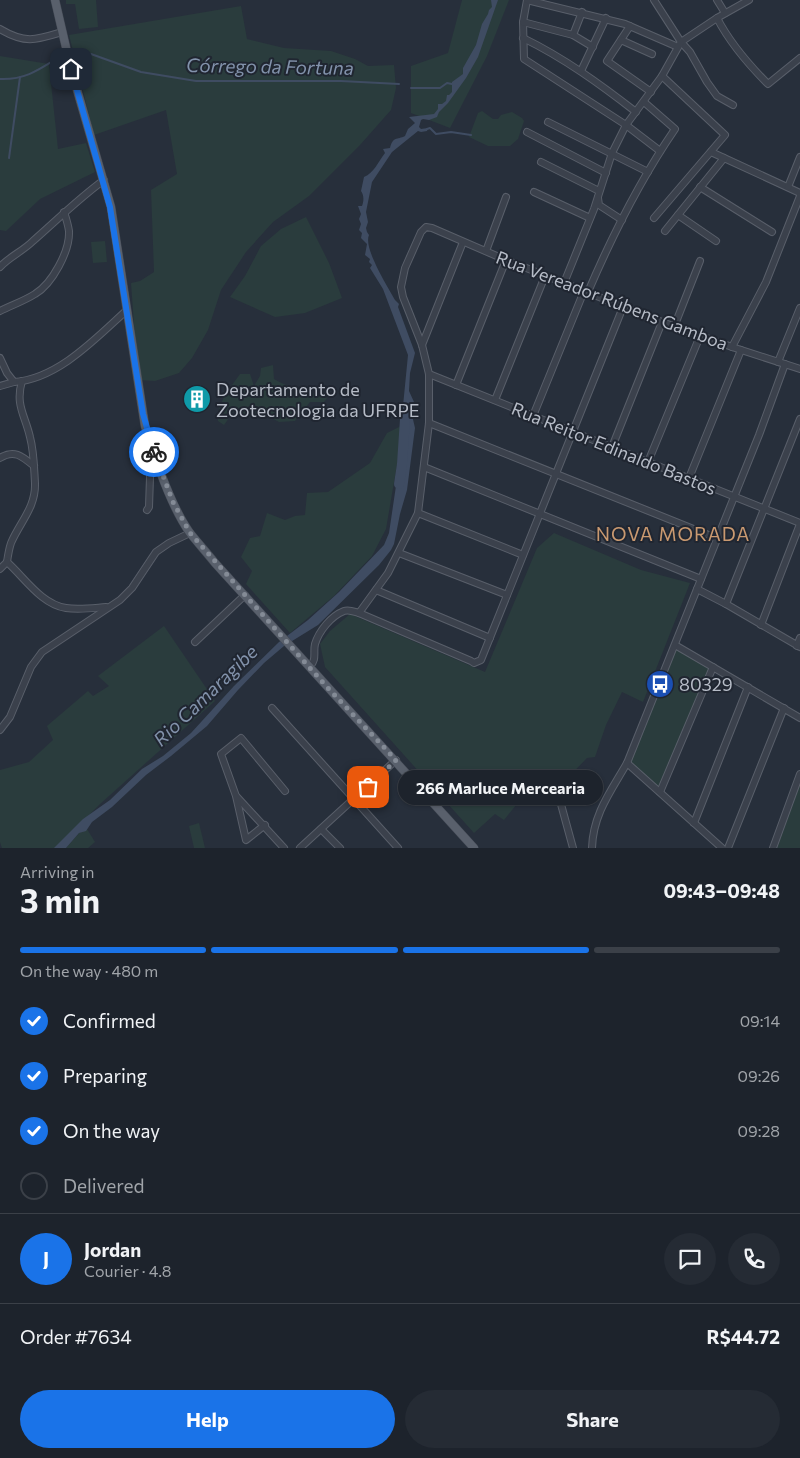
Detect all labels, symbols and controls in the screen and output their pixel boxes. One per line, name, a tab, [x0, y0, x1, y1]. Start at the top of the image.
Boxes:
pin	[50, 48, 92, 90]
water label: Córrego da Fortuna	[186, 53, 354, 79]
icon: home	[57, 55, 85, 83]
street label: Rua Vereador Rúbens Gamboa	[493, 246, 731, 354]
place label: Departamento de Zootecnologia da UFRPE	[216, 378, 420, 421]
building icon: Departamento de Zootecnologia da UFRPE	[182, 384, 212, 414]
street label: Rua Reitor Edinaldo Bastos	[508, 397, 720, 499]
courier	[129, 427, 179, 477]
icon: bike	[140, 438, 168, 466]
district label: NOVA MORADA	[596, 522, 750, 545]
water label: Rio Camaragibe	[148, 640, 262, 750]
bus stop icon: 80329	[645, 669, 675, 699]
place label: 80329	[679, 673, 733, 695]
pin	[347, 766, 389, 808]
callout: 266 Marluce Mercearia	[398, 770, 603, 804]
icon: bag	[354, 773, 382, 801]
text: 266 Marluce Mercearia	[416, 778, 585, 797]
text: Arriving in	[20, 862, 94, 881]
text: 09:43–09:48	[663, 879, 780, 902]
text: 3 min	[20, 880, 100, 920]
text: On the way · 480 m	[20, 961, 158, 980]
icon: check	[20, 1007, 48, 1035]
text: Confirmed	[63, 1009, 156, 1032]
text: 09:14	[740, 1011, 780, 1030]
icon: check	[20, 1062, 48, 1090]
text: Preparing	[63, 1064, 147, 1087]
text: 09:26	[738, 1066, 780, 1085]
icon: check	[20, 1117, 48, 1145]
text: On the way	[63, 1119, 160, 1142]
text: 09:28	[738, 1121, 780, 1140]
text: Delivered	[63, 1174, 144, 1197]
button: chat	[664, 1233, 716, 1285]
button: phone	[728, 1233, 780, 1285]
text: Jordan	[84, 1238, 141, 1261]
text: J	[43, 1247, 49, 1270]
text: Courier · 4.8	[84, 1261, 171, 1280]
text: Order #7634	[20, 1325, 132, 1348]
text: R$44.72	[707, 1325, 780, 1348]
button: Help	[20, 1390, 395, 1448]
button: Share	[405, 1390, 780, 1448]

